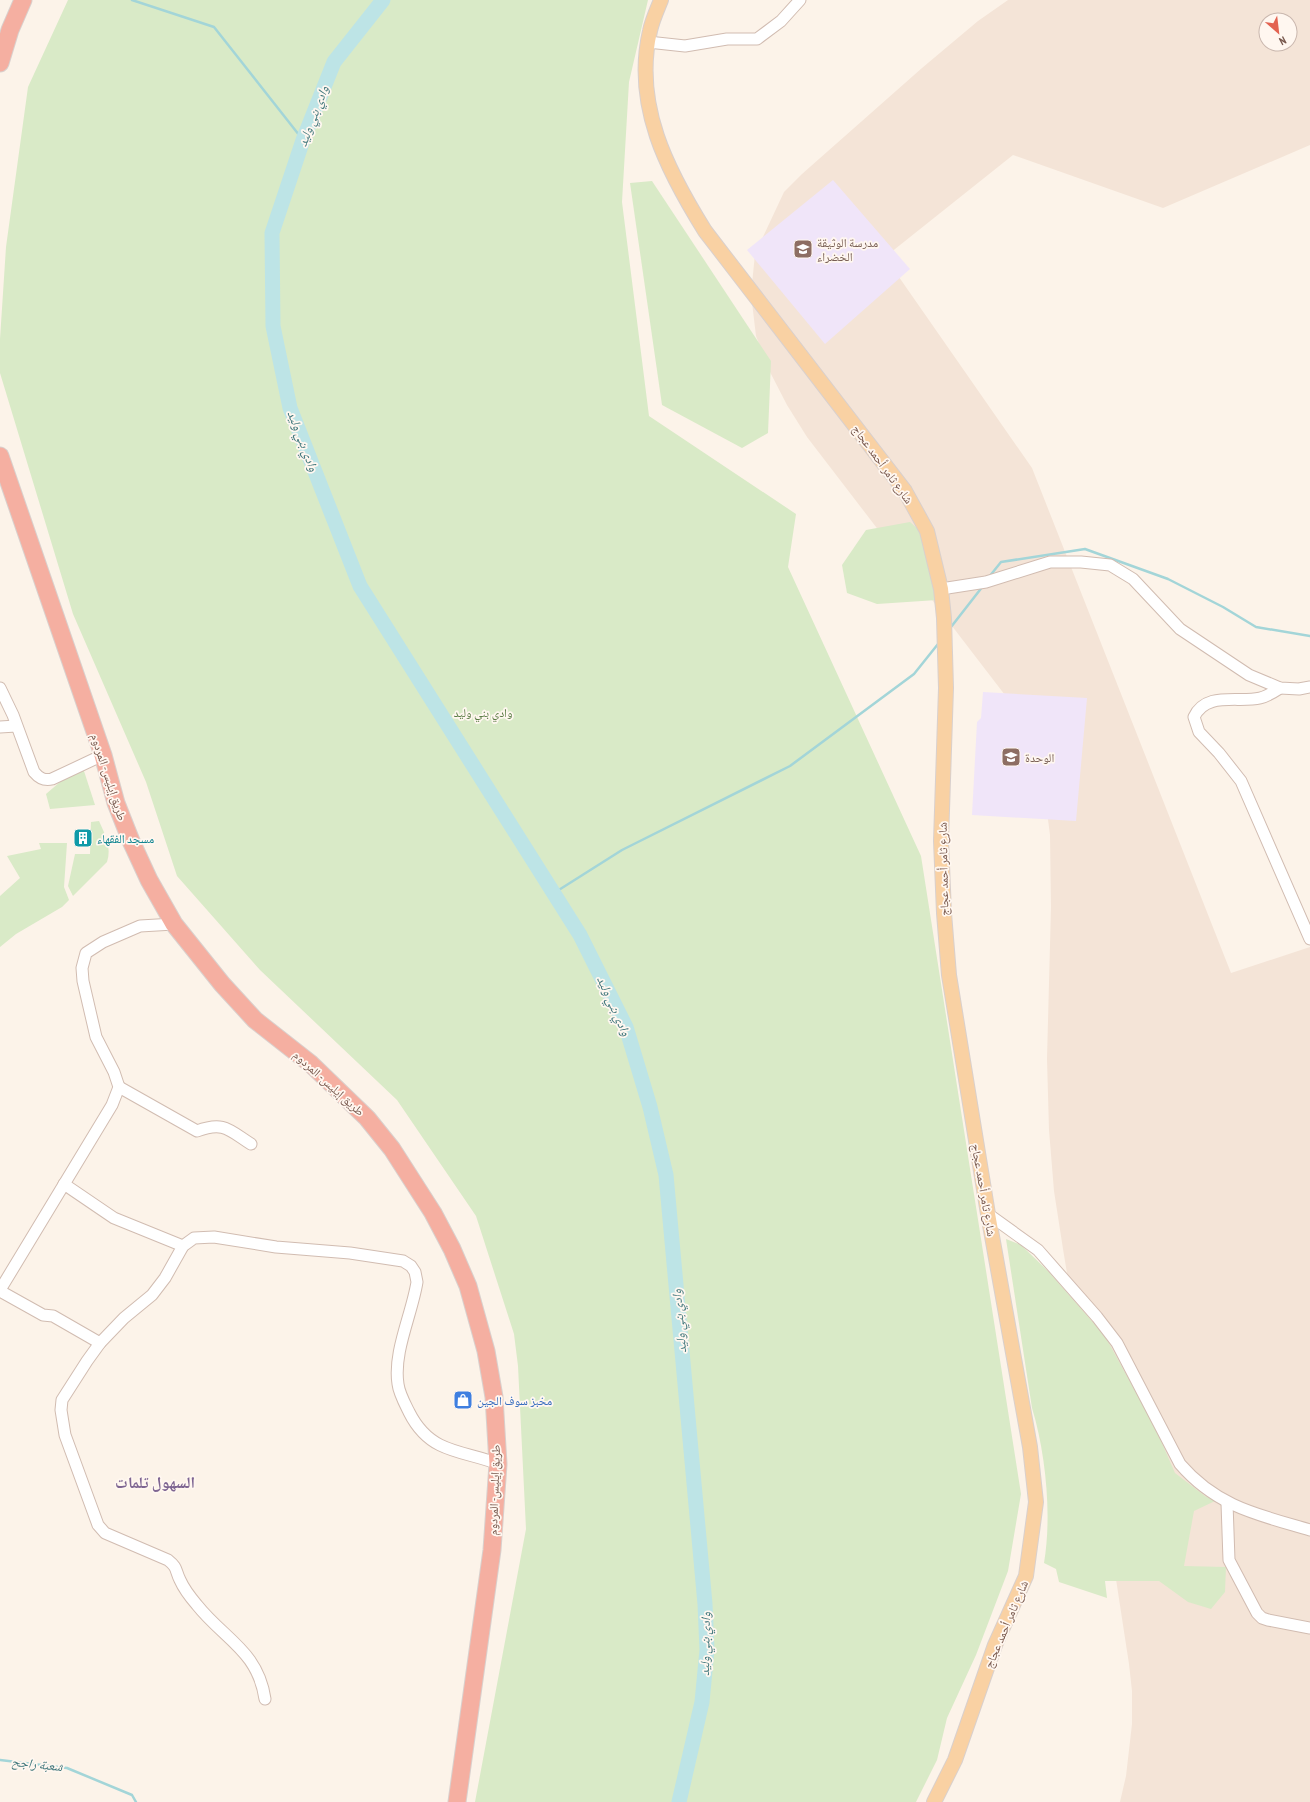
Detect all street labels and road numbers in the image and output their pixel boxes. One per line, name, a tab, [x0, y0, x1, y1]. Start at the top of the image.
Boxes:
street label: شارع ثامر أحمد عجاج	[849, 422, 917, 507]
street label: طريق إيليس- المردوم	[87, 732, 130, 823]
street label: شارع ثامر أحمد عجاج	[935, 822, 952, 916]
street label: طريق إيليس- المردوم	[290, 1047, 368, 1120]
street label: شارع ثامر أحمد عجاج	[967, 1143, 1000, 1238]
street label: طريق إيليس- المردوم	[485, 1444, 504, 1536]
street label: شارع ثامر أحمد عجاج	[981, 1578, 1032, 1670]

